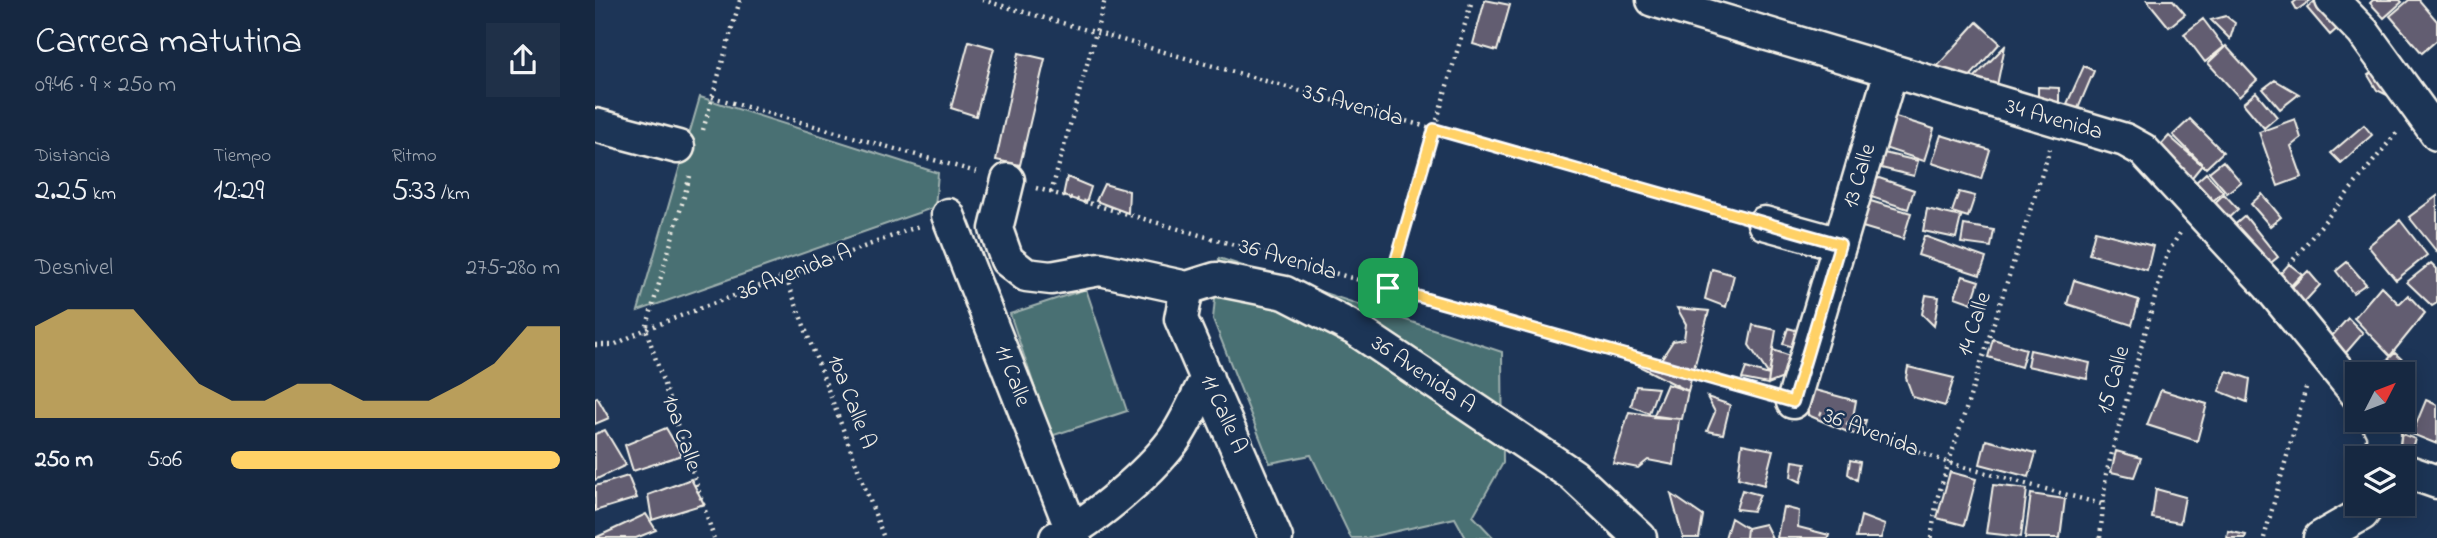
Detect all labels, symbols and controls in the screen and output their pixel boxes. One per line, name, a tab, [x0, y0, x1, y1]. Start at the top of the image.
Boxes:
text: Carrera matutina	[35, 15, 302, 71]
button: share	[486, 23, 560, 97]
text: 09:46 · 9 × 250 m	[35, 69, 176, 102]
street label: 35 Avenida	[1299, 76, 1407, 136]
street label: 34 Avenida	[2002, 90, 2106, 150]
street label: 13 Calle	[1835, 139, 1886, 212]
text: Distancia	[35, 143, 110, 170]
text: Tiempo	[213, 143, 271, 170]
text: Ritmo	[392, 143, 437, 170]
text: 2.25	[35, 170, 88, 214]
text: 12:29	[213, 170, 264, 214]
text: 5:33	[392, 170, 436, 214]
text: km	[88, 181, 116, 208]
text: /km	[436, 181, 470, 208]
street label: 36 Avenida	[1235, 230, 1341, 290]
street label: 36 Avenida A	[733, 236, 857, 310]
text: Desnivel	[35, 252, 113, 285]
text: 275–280 m	[466, 252, 560, 285]
pin	[1358, 258, 1418, 318]
icon: arrive	[1369, 269, 1407, 307]
street label: 14 Calle	[1949, 287, 2001, 360]
street label: 36 Avenida A	[1364, 328, 1482, 422]
street label: 11 Calle	[985, 340, 1039, 412]
street label: 15 Calle	[2089, 341, 2140, 418]
street label: 10a Calle A	[818, 350, 884, 454]
north arrow	[2345, 362, 2415, 432]
map controls	[2345, 362, 2415, 516]
street label: 11 Calle A	[1191, 369, 1255, 459]
street label: 10a Calle	[653, 391, 710, 476]
street label: 36 Avenida	[1818, 400, 1924, 466]
text: 250 m	[35, 444, 93, 477]
text: 5:06	[147, 444, 182, 477]
button: layers	[2345, 446, 2415, 516]

